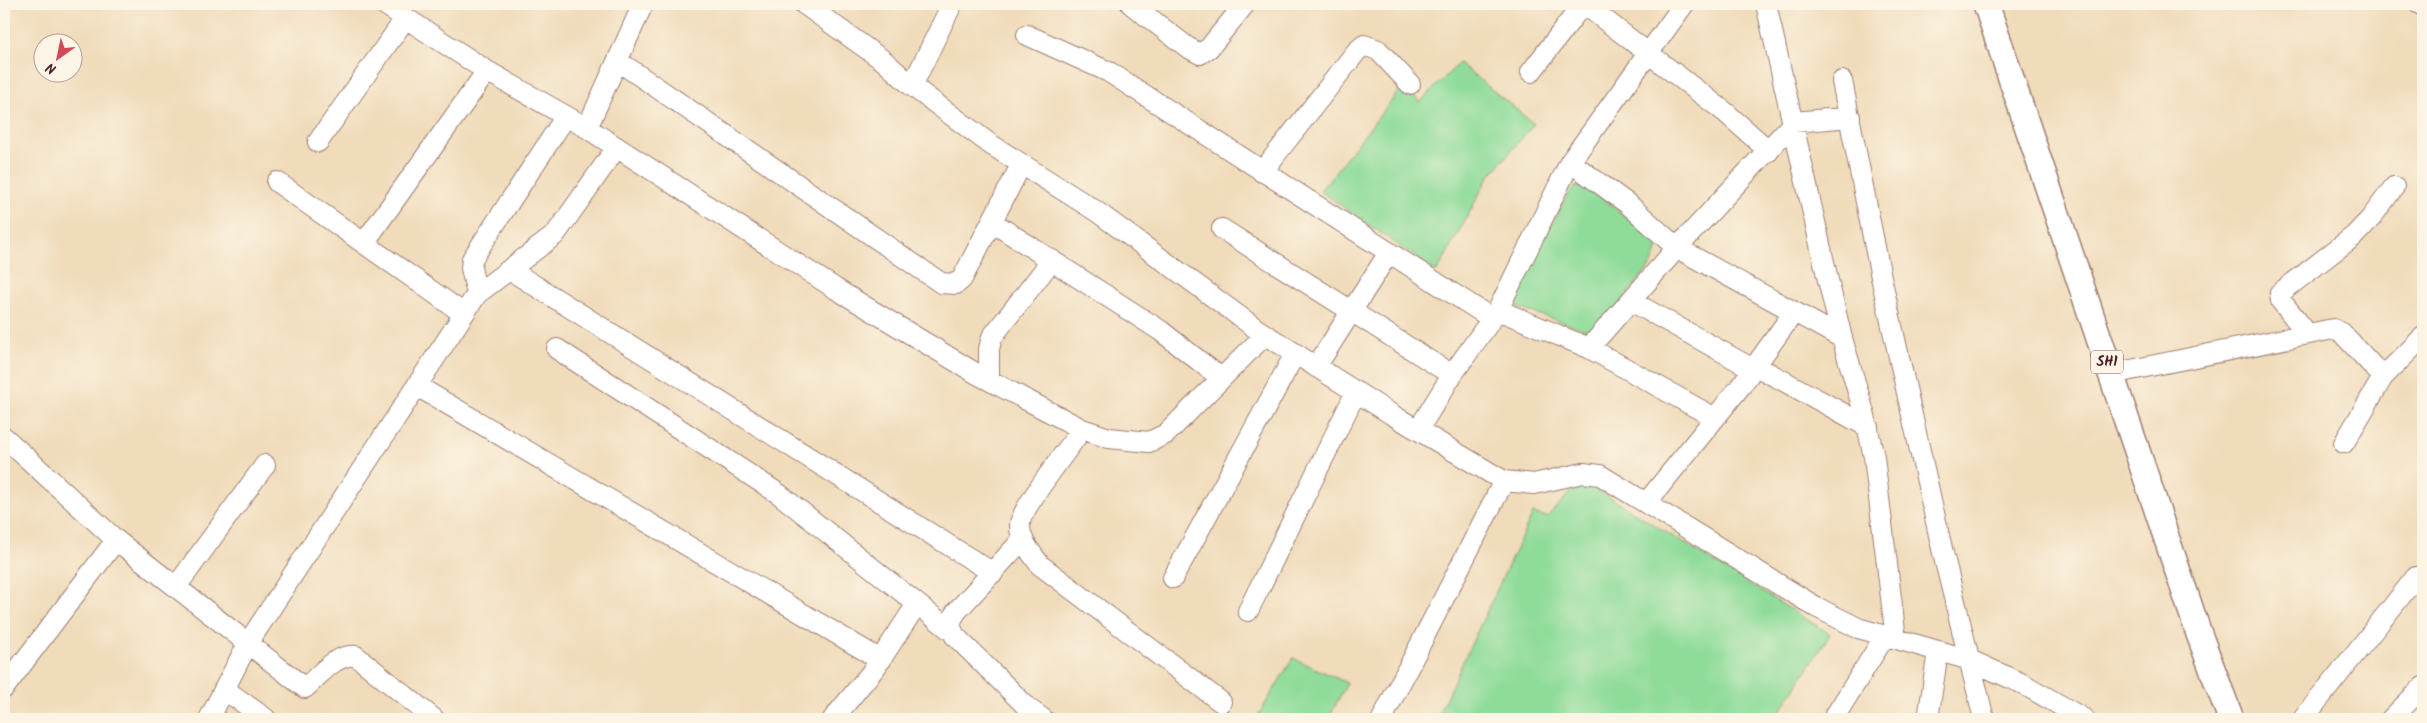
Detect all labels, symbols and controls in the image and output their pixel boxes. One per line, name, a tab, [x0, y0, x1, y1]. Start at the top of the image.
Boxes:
north arrow	[32, 32, 82, 82]
text: N	[42, 56, 61, 80]
road number: SH1	[2091, 351, 2123, 374]

